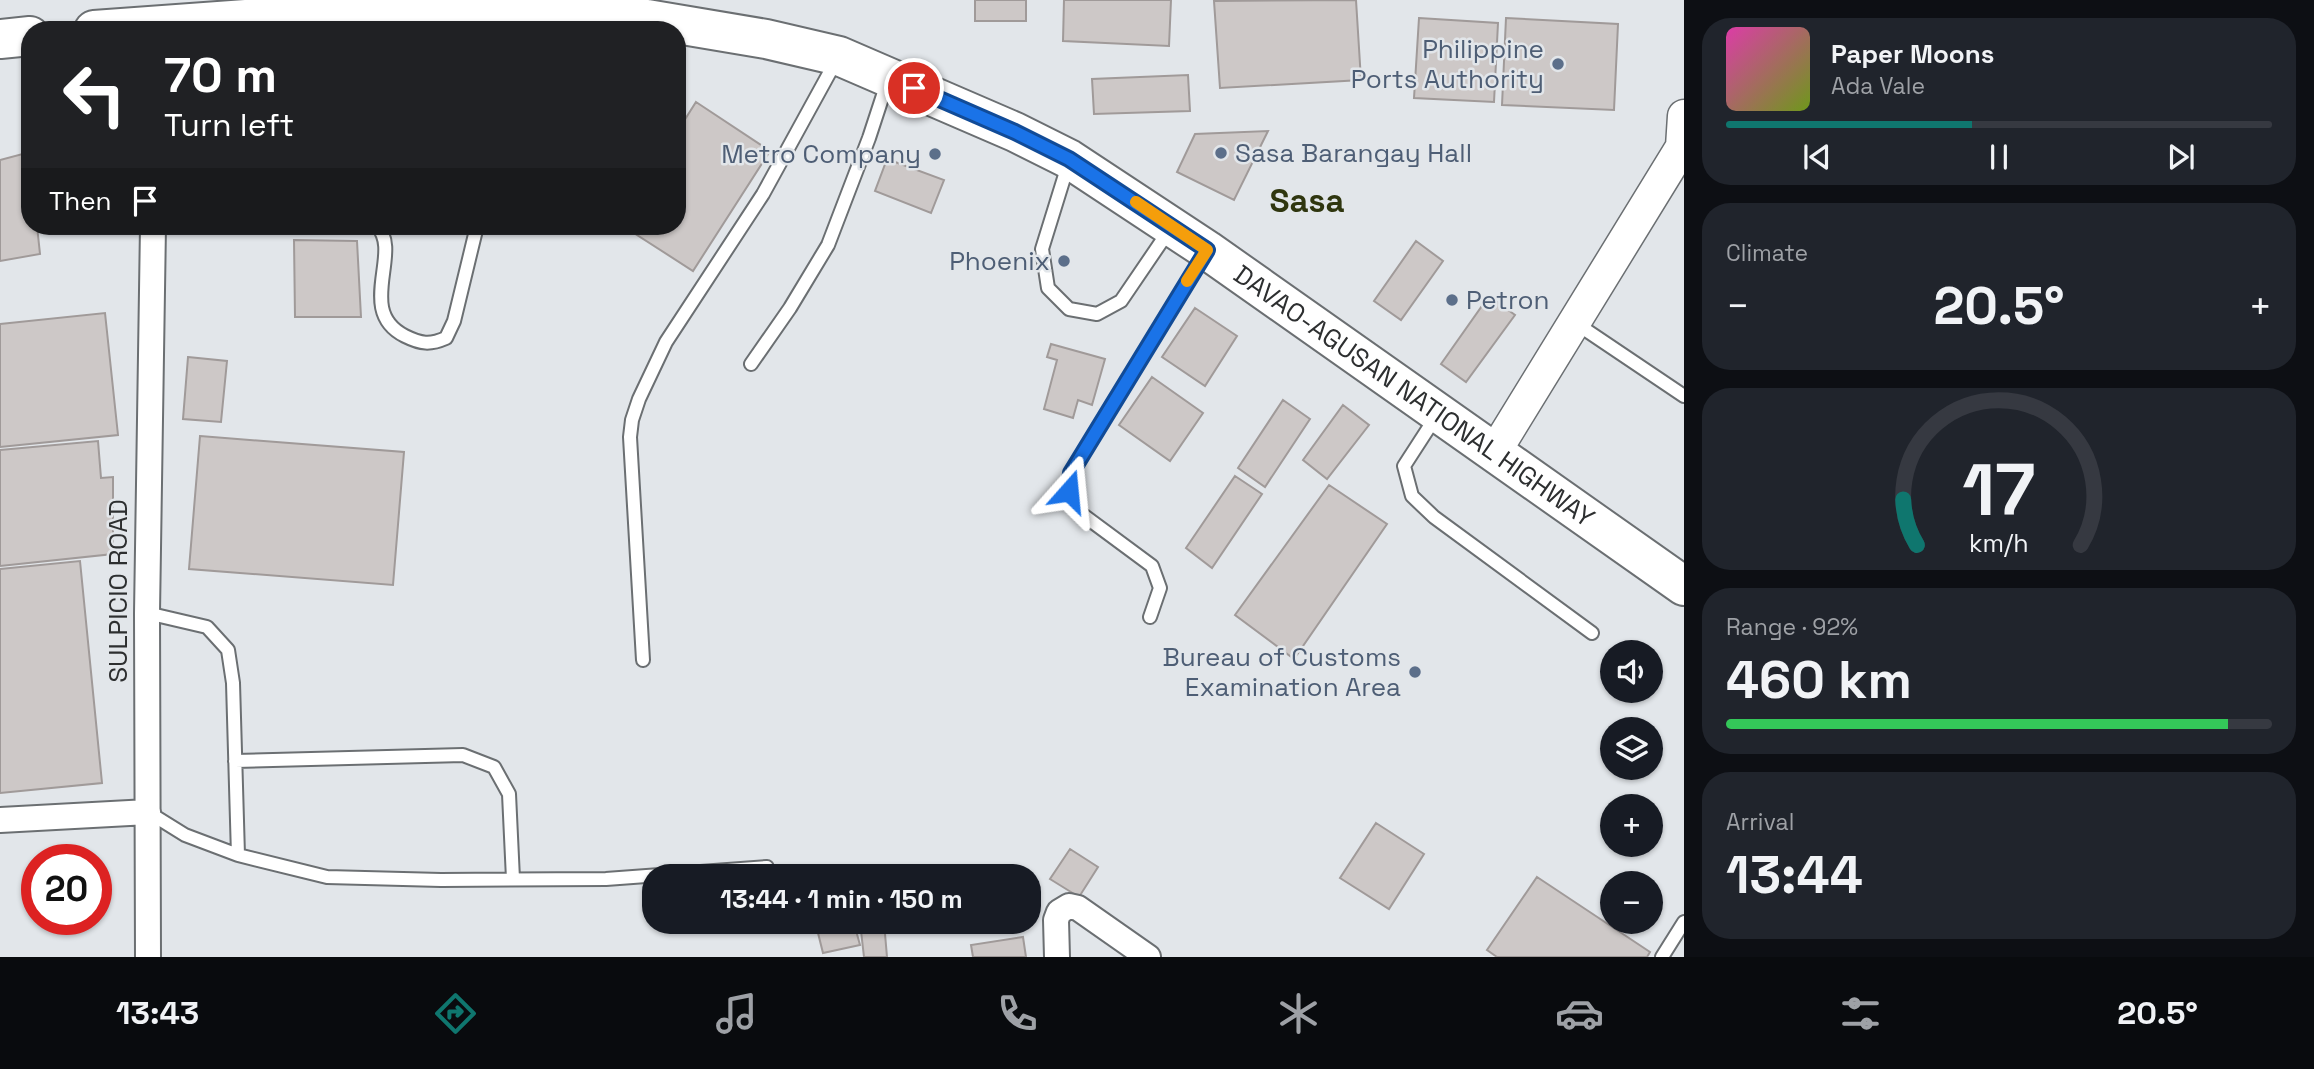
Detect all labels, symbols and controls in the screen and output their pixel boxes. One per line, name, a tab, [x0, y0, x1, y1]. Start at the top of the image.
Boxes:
place label: Philippine Ports Authority	[1351, 32, 1544, 96]
text: Paper Moons	[1831, 37, 1994, 71]
text: 70 m	[164, 44, 277, 106]
icon: left	[49, 49, 140, 140]
marker: Philippine Ports Authority	[1550, 56, 1566, 72]
pin	[884, 58, 944, 118]
icon: arrive	[895, 69, 933, 107]
text: Ada Vale	[1831, 71, 1925, 101]
text: Turn left	[164, 105, 294, 145]
place label: Sasa Barangay Hall	[1235, 136, 1472, 170]
place label: Metro Company	[721, 137, 921, 171]
icon: previous	[1798, 138, 1836, 176]
icon: pause	[1980, 138, 2018, 176]
icon: next	[2162, 138, 2200, 176]
marker: Sasa Barangay Hall	[1213, 145, 1229, 161]
marker: Metro Company	[927, 146, 943, 162]
district label: Sasa	[1269, 180, 1345, 222]
icon: arrive	[126, 182, 164, 220]
text: Then	[49, 184, 112, 218]
text: Climate	[1726, 238, 1808, 268]
place label: Phoenix	[949, 244, 1050, 278]
marker: Phoenix	[1056, 253, 1072, 269]
street label: DAVAO-AGUSAN NATIONAL HIGHWAY	[1227, 257, 1601, 535]
text: 20.5°	[1933, 273, 2065, 339]
text: −	[1726, 282, 1750, 330]
text: +	[2248, 282, 2272, 330]
place label: Petron	[1466, 283, 1549, 317]
marker: Petron	[1444, 292, 1460, 308]
text: 17	[1962, 443, 2036, 536]
position arrow	[1032, 454, 1106, 528]
street label: SULPICIO ROAD	[101, 499, 135, 683]
text: km/h	[1969, 526, 2029, 558]
text: Range · 92%	[1726, 612, 1858, 642]
place label: Bureau of Customs Examination Area	[1163, 640, 1401, 704]
map controls	[1600, 640, 1663, 934]
button: sound	[1600, 640, 1663, 703]
text: 460 km	[1726, 647, 1912, 713]
marker: Bureau of Customs Examination Area	[1407, 664, 1423, 680]
button: layers	[1600, 717, 1663, 780]
button: +	[1600, 794, 1663, 857]
text: Arrival	[1726, 807, 1794, 837]
text: 13:44	[1726, 842, 1863, 908]
speed limit sign: 20	[21, 844, 112, 935]
button: −	[1600, 871, 1663, 934]
text: 13:44 · 1 min · 150 m	[720, 882, 963, 916]
icon: directions	[431, 989, 480, 1038]
icon: music	[712, 989, 761, 1038]
icon: phone	[993, 989, 1042, 1038]
icon: climate	[1274, 989, 1323, 1038]
icon: car	[1555, 989, 1604, 1038]
icon: filters	[1836, 989, 1885, 1038]
text: 13:43	[116, 993, 199, 1033]
text: 20.5°	[2117, 993, 2198, 1033]

